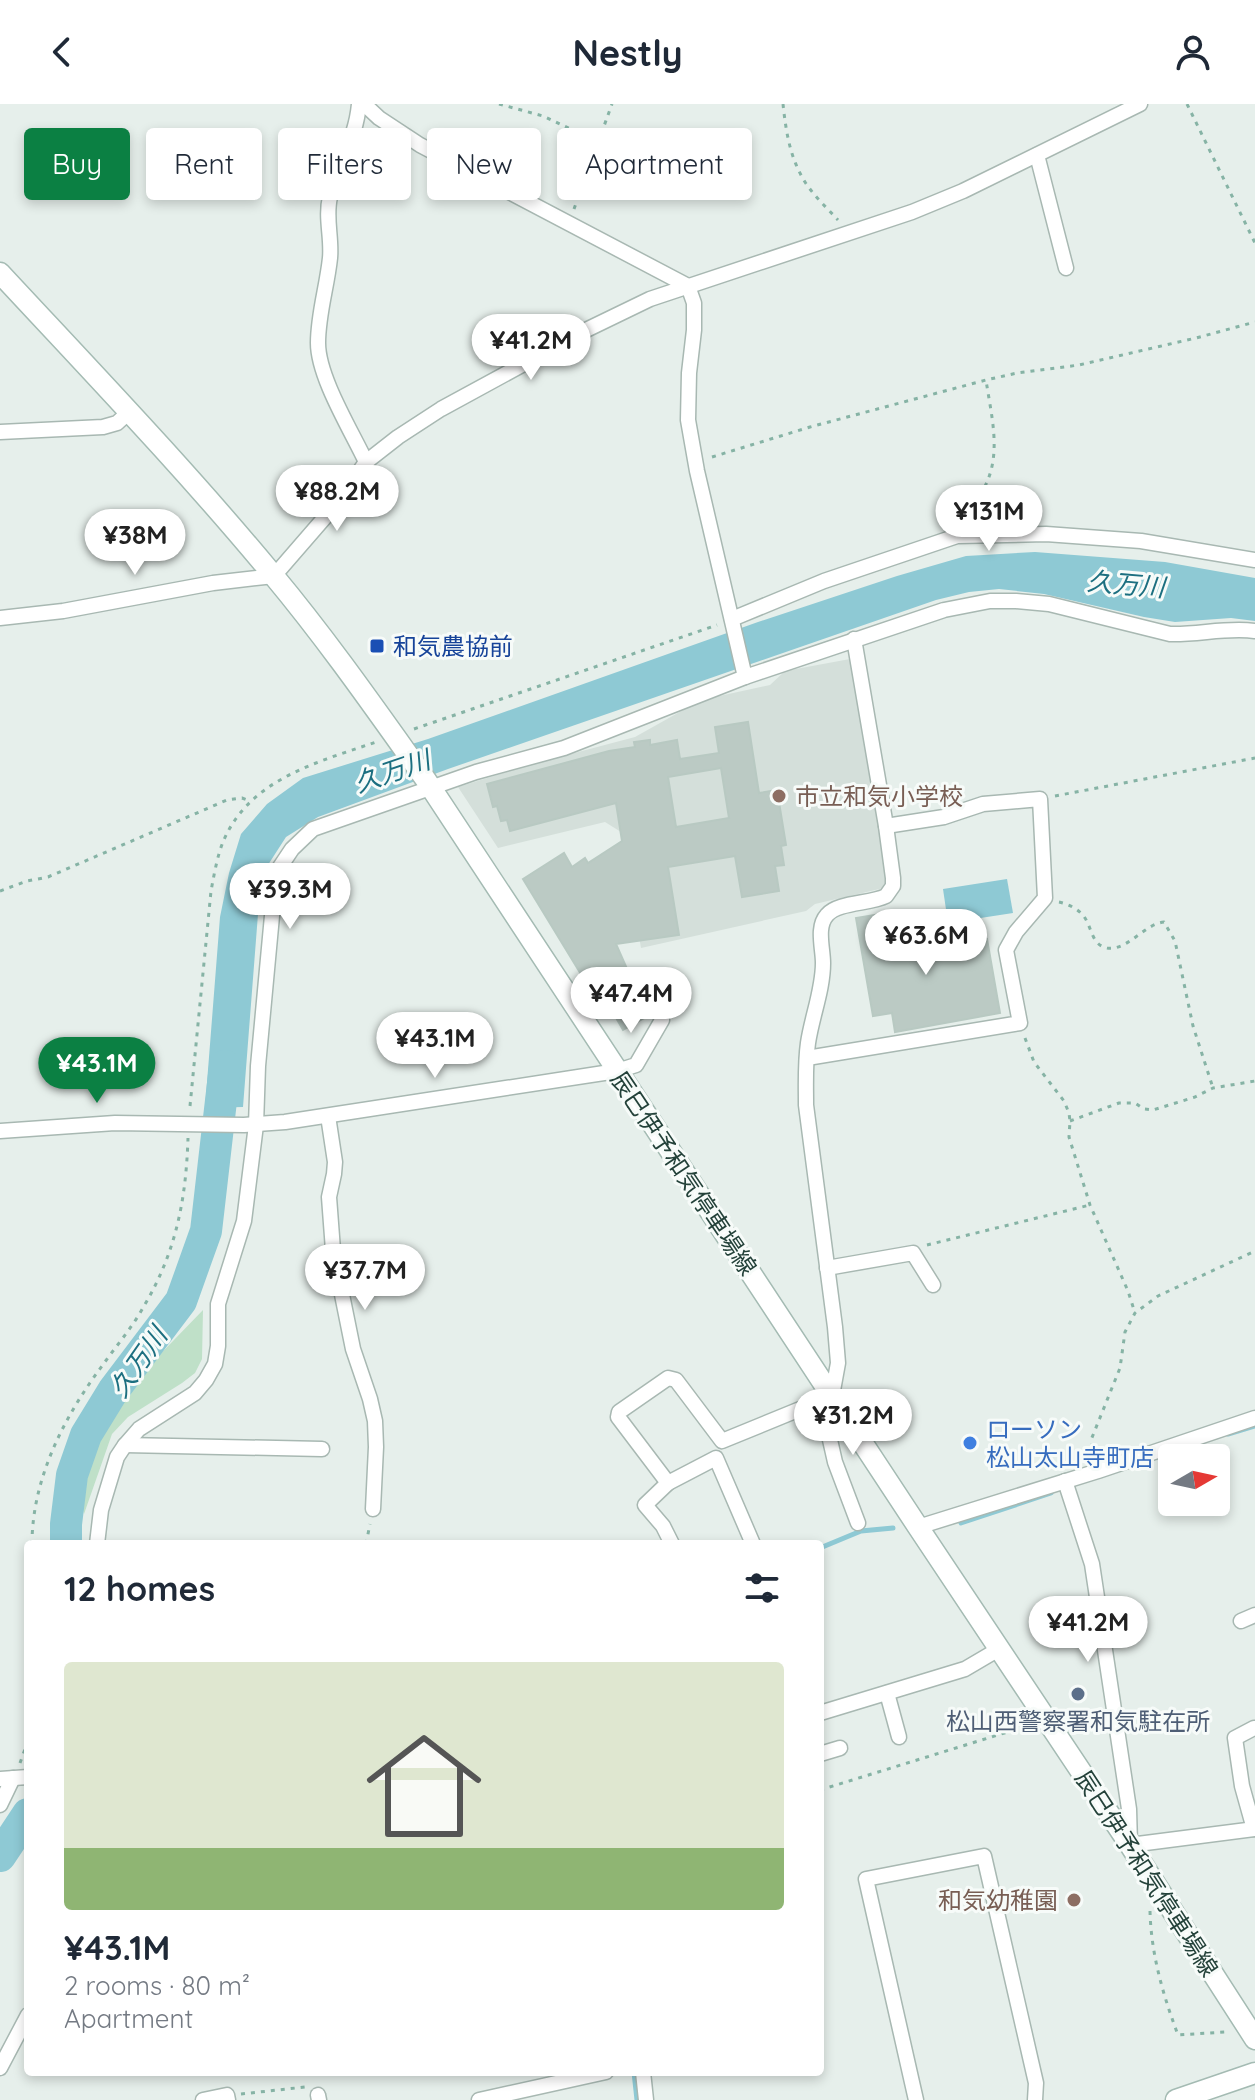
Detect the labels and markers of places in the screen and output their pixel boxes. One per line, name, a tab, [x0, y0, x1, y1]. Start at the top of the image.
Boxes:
pin: ¥41.2M	[466, 314, 596, 382]
pin: ¥88.2M	[272, 465, 402, 533]
pin: ¥131M	[933, 485, 1045, 553]
pin: ¥38M	[88, 509, 182, 577]
place label: 和気農協前	[393, 631, 513, 661]
marker: 和気農協前	[368, 637, 386, 655]
place label: 市立和気小学校	[795, 781, 963, 811]
marker: 市立和気小学校	[770, 787, 788, 805]
pin: ¥39.3M	[225, 863, 355, 931]
pin: ¥63.6M	[861, 909, 991, 977]
pin: ¥47.4M	[566, 967, 696, 1035]
pin: ¥43.1M	[370, 1012, 500, 1080]
pin: ¥43.1M	[32, 1037, 162, 1105]
pin: ¥37.7M	[300, 1244, 430, 1312]
pin: ¥31.2M	[788, 1389, 918, 1457]
place label: ローソン 松山太山寺町店	[986, 1414, 1154, 1472]
marker: ローソン 松山太山寺町店	[961, 1434, 979, 1452]
pin: ¥41.2M	[1023, 1596, 1153, 1664]
marker: 松山西警察署和気駐在所	[1069, 1685, 1087, 1703]
place label: 松山西警察署和気駐在所	[946, 1706, 1210, 1736]
place label: 和気幼稚園	[938, 1885, 1058, 1915]
marker: 和気幼稚園	[1065, 1891, 1083, 1909]

